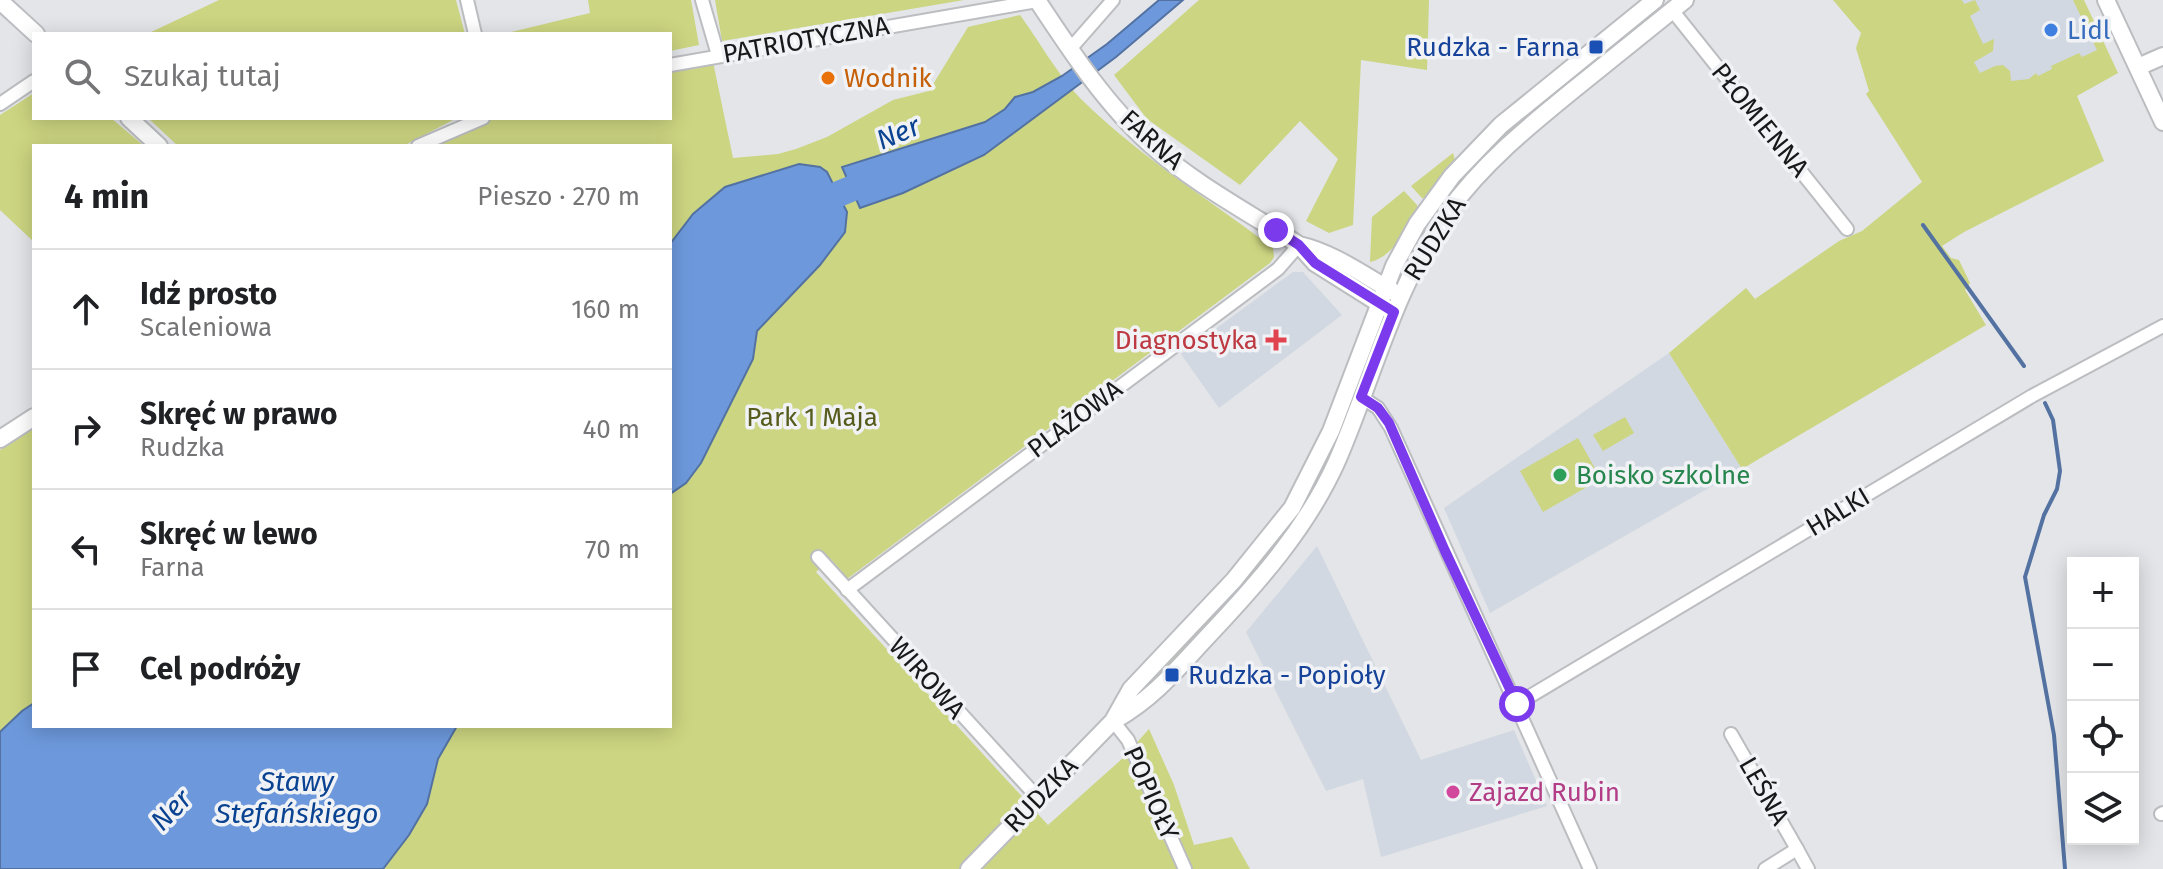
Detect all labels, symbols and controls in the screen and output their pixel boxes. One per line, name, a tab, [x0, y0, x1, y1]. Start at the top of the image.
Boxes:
street label: PATRIOTYCZNA	[720, 10, 892, 70]
place label: Lidl	[2067, 15, 2111, 46]
marker: Lidl	[2042, 21, 2060, 39]
search box	[32, 32, 672, 120]
place label: Rudzka - Farna	[1406, 32, 1580, 63]
marker: Rudzka - Farna	[1587, 38, 1605, 56]
icon: search	[60, 54, 104, 98]
street label: PŁOMIENNA	[1705, 57, 1815, 183]
text: Szukaj tutaj	[124, 58, 281, 94]
place label: Wodnik	[844, 63, 933, 94]
marker: Wodnik	[819, 69, 837, 87]
street label: FARNA	[1114, 103, 1190, 177]
water label: Ner	[871, 109, 926, 157]
text: 4 min	[64, 176, 149, 217]
text: Pieszo · 270 m	[477, 181, 640, 212]
street label: RUDZKA	[1397, 191, 1473, 286]
route end	[1258, 212, 1294, 248]
text: Idź prosto	[140, 276, 277, 312]
icon: ahead	[64, 287, 108, 331]
text: 160 m	[571, 294, 640, 325]
text: Scaleniowa	[140, 312, 272, 343]
place label: Diagnostyka	[1115, 325, 1258, 356]
marker: Diagnostyka	[1265, 329, 1287, 351]
street label: PLAŻOWA	[1022, 373, 1128, 465]
text: Skręć w prawo	[140, 396, 338, 432]
park label: Park 1 Maja	[746, 402, 878, 433]
icon: right	[64, 407, 108, 451]
text: 40 m	[582, 414, 640, 445]
text: Rudzka	[140, 432, 225, 463]
place label: Boisko szkolne	[1576, 460, 1750, 491]
marker: Boisko szkolne	[1551, 466, 1569, 484]
street label: HALKI	[1801, 481, 1875, 543]
text: Skręć w lewo	[140, 516, 318, 552]
icon: left	[64, 527, 108, 571]
text: 70 m	[585, 534, 640, 565]
text: Farna	[140, 552, 205, 583]
map controls	[2067, 557, 2139, 845]
button: +	[2067, 557, 2139, 629]
button: −	[2067, 629, 2139, 701]
street label: WIROWA	[882, 631, 972, 725]
icon: arrive	[64, 647, 108, 691]
text: Cel podróży	[140, 651, 300, 687]
place label: Rudzka - Popioły	[1188, 660, 1386, 691]
marker: Rudzka - Popioły	[1163, 666, 1181, 684]
route start	[1499, 686, 1535, 722]
button: locate	[2067, 701, 2139, 773]
street label: POPIOŁY	[1117, 741, 1186, 845]
street label: RUDZKA	[998, 751, 1084, 839]
street label: LEŚNA	[1732, 751, 1796, 831]
water label: Stawy Stefańskiego	[215, 765, 378, 830]
button: layers	[2067, 773, 2139, 845]
place label: Zajazd Rubin	[1469, 777, 1620, 808]
water label: Ner	[144, 782, 199, 837]
marker: Zajazd Rubin	[1444, 783, 1462, 801]

